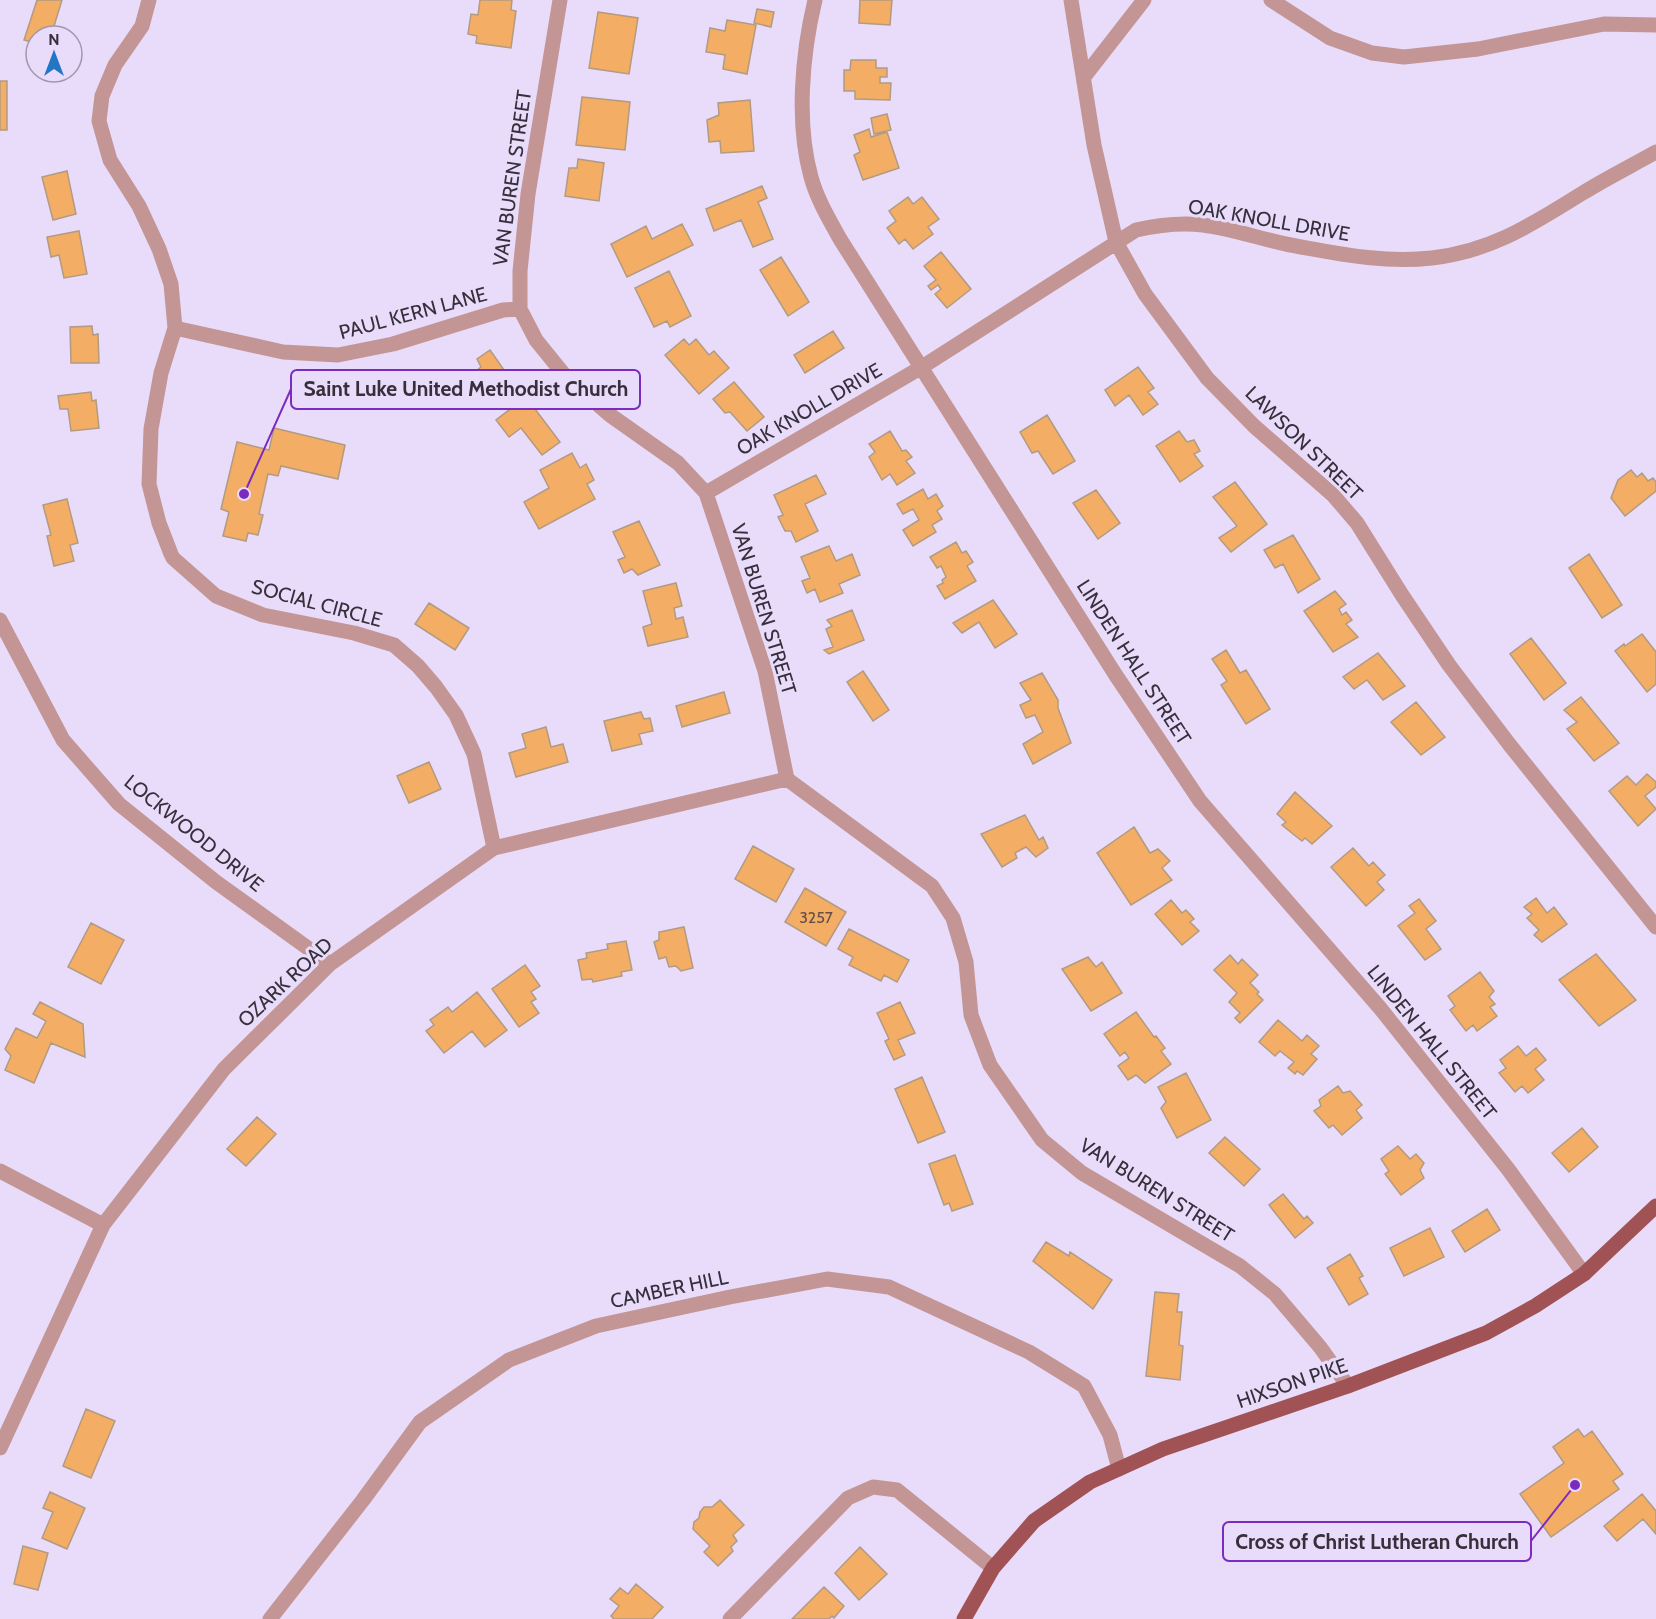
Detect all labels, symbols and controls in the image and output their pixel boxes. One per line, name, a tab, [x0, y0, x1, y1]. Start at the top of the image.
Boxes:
north arrow	[24, 24, 84, 84]
text: N	[48, 30, 60, 49]
street label: VAN BUREN STREET	[488, 88, 536, 268]
street label: OAK KNOLL DRIVE	[1186, 194, 1352, 246]
street label: PAUL KERN LANE	[336, 282, 490, 344]
street label: OAK KNOLL DRIVE	[732, 358, 886, 460]
callout: Saint Luke United Methodist Church	[291, 370, 640, 409]
text: Saint Luke United Methodist Church	[304, 376, 628, 401]
street label: LAWSON STREET	[1240, 381, 1368, 505]
street label: VAN BUREN STREET	[727, 521, 802, 698]
street label: SOCIAL CIRCLE	[249, 574, 385, 632]
street label: LINDEN HALL STREET	[1072, 575, 1196, 749]
street label: LOCKWOOD DRIVE	[120, 769, 268, 897]
house number: 3257	[799, 908, 833, 927]
street label: OZARK ROAD	[233, 932, 337, 1032]
street label: LINDEN HALL STREET	[1362, 960, 1502, 1124]
street label: VAN BUREN STREET	[1075, 1133, 1239, 1247]
street label: CAMBER HILL	[608, 1265, 730, 1313]
street label: HIXSON PIKE	[1233, 1353, 1351, 1413]
callout: Cross of Christ Lutheran Church	[1223, 1522, 1531, 1561]
text: Cross of Christ Lutheran Church	[1235, 1529, 1519, 1554]

